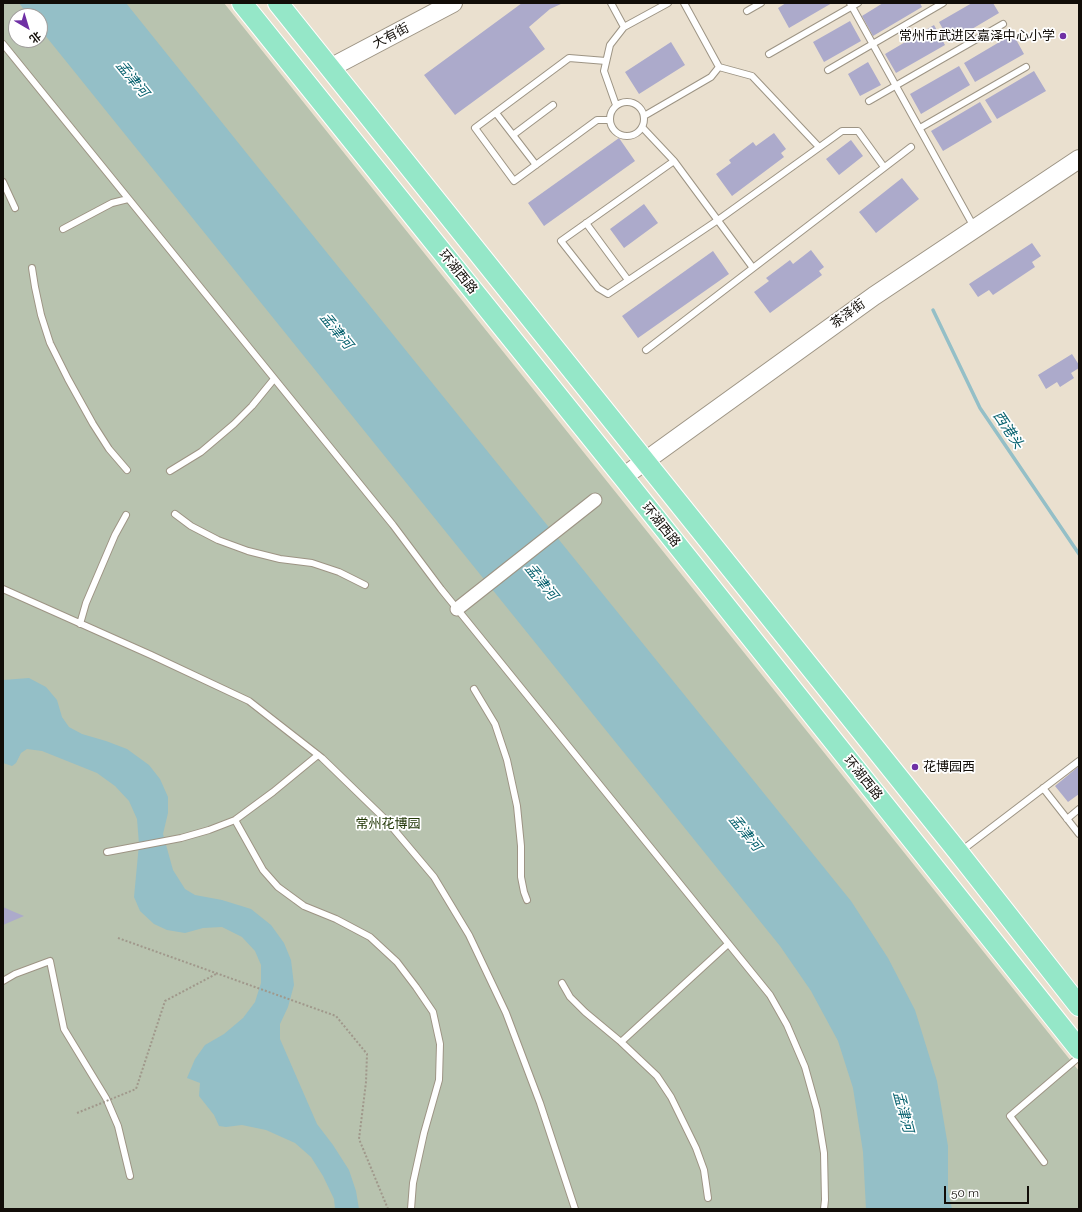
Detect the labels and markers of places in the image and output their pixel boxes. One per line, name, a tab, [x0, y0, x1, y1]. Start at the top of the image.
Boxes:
place label: 常州市武进区嘉泽中心小学	[899, 28, 1055, 44]
marker: 常州市武进区嘉泽中心小学	[1058, 31, 1068, 41]
place label: 花博园西	[923, 759, 975, 775]
marker: 花博园西	[910, 762, 920, 772]

